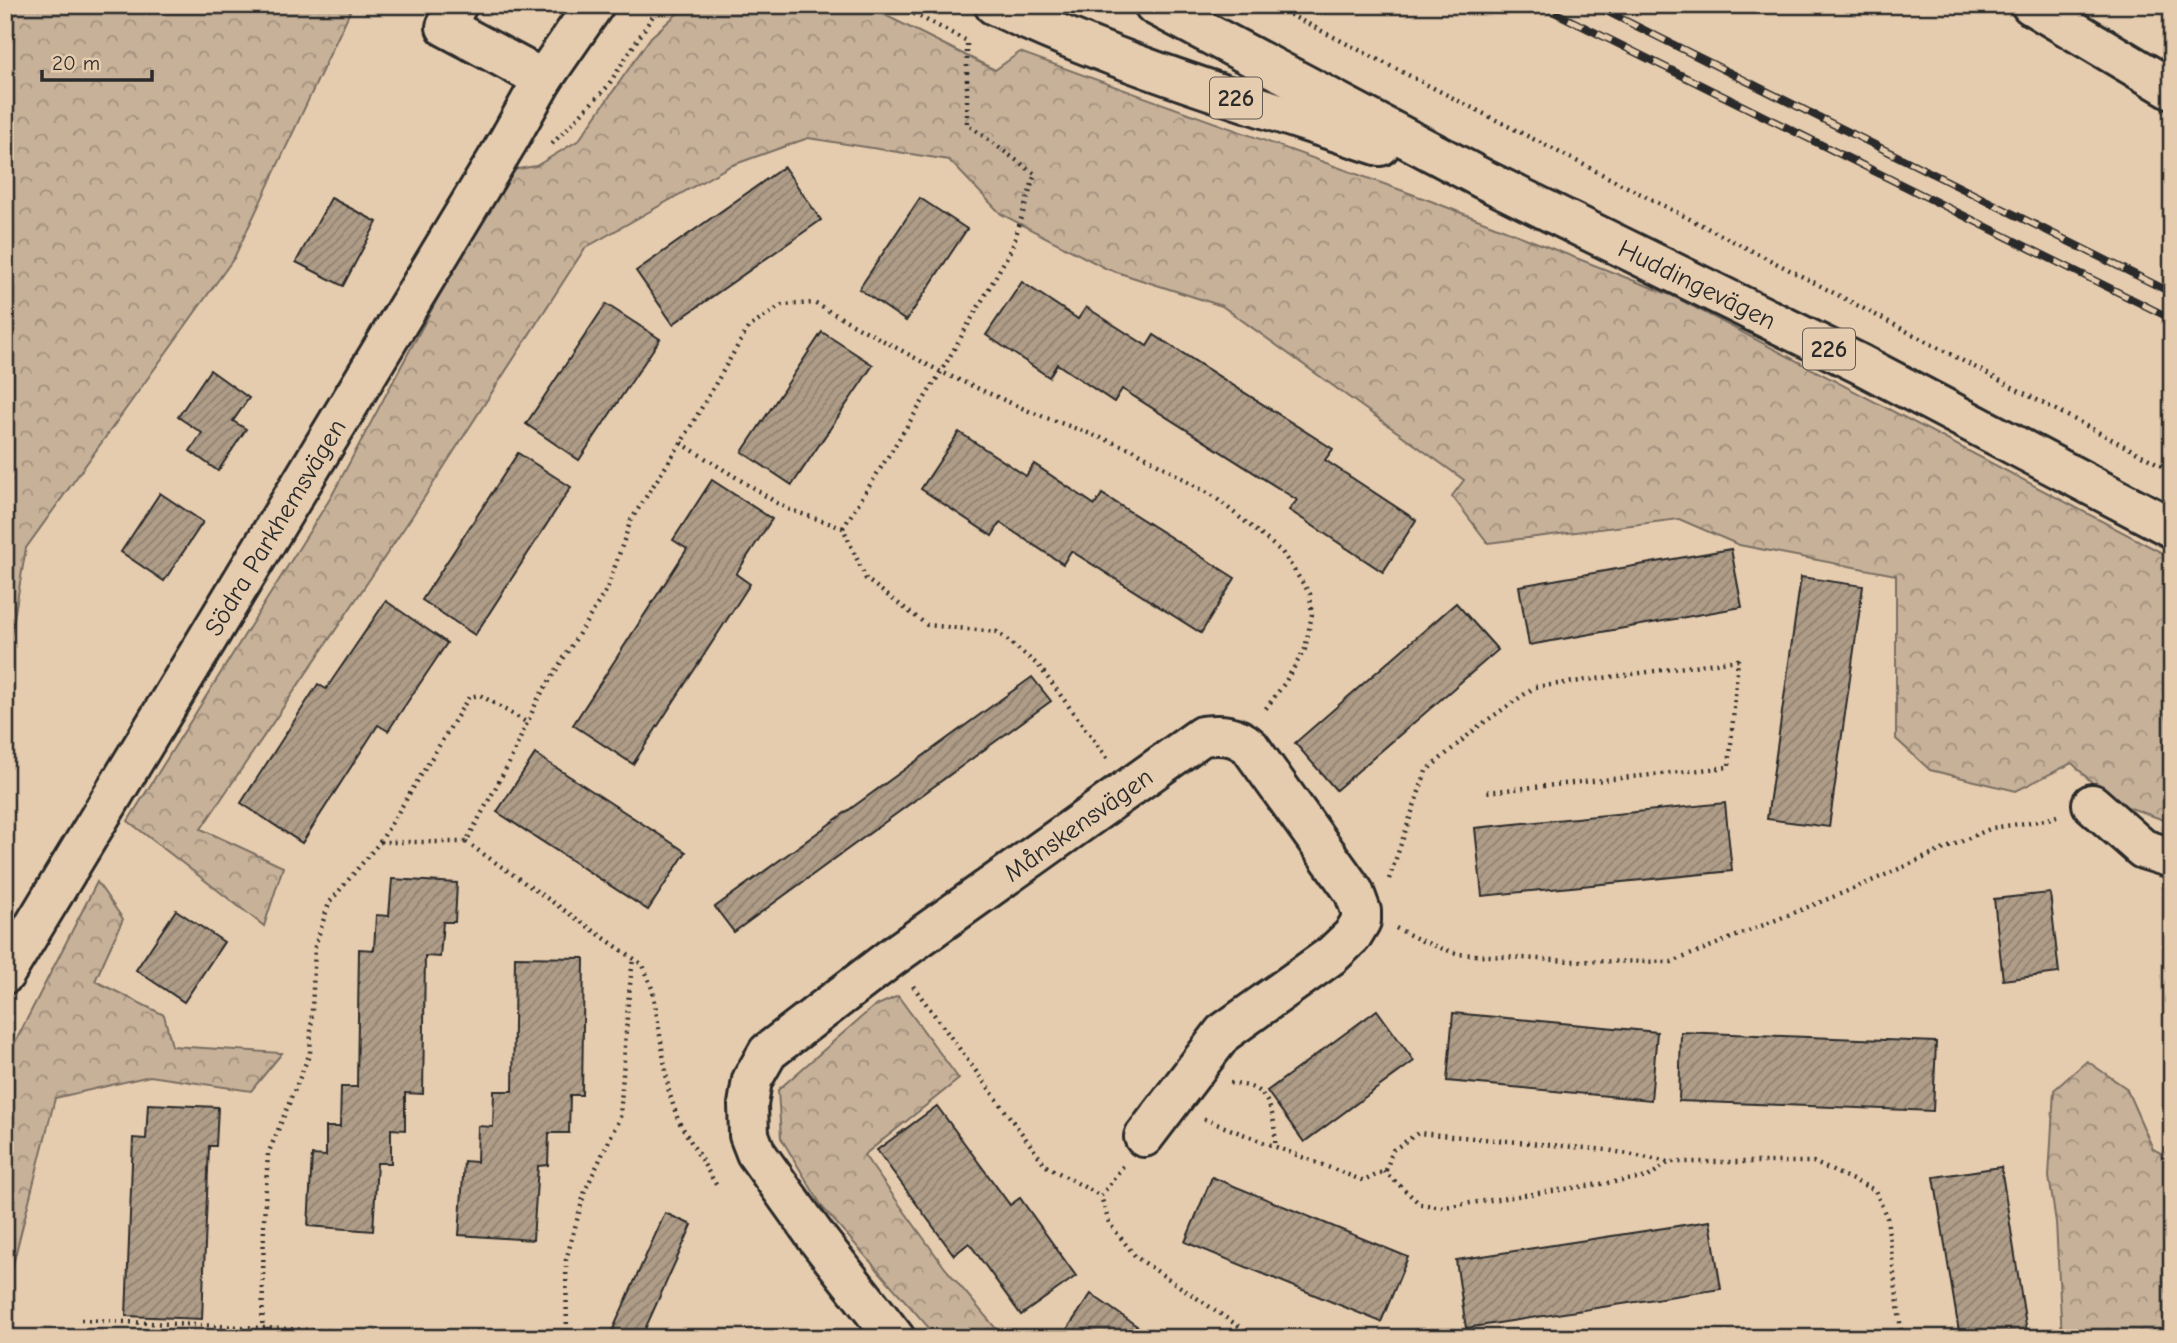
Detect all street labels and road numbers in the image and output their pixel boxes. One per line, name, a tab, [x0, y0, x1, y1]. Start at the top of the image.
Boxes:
road number: 226	[1210, 78, 1262, 118]
street label: Huddingevägen	[1613, 234, 1781, 336]
road number: 226	[1803, 328, 1855, 370]
street label: Södra Parkhemsvägen	[199, 414, 353, 642]
street label: Månskensvägen	[998, 762, 1159, 888]

